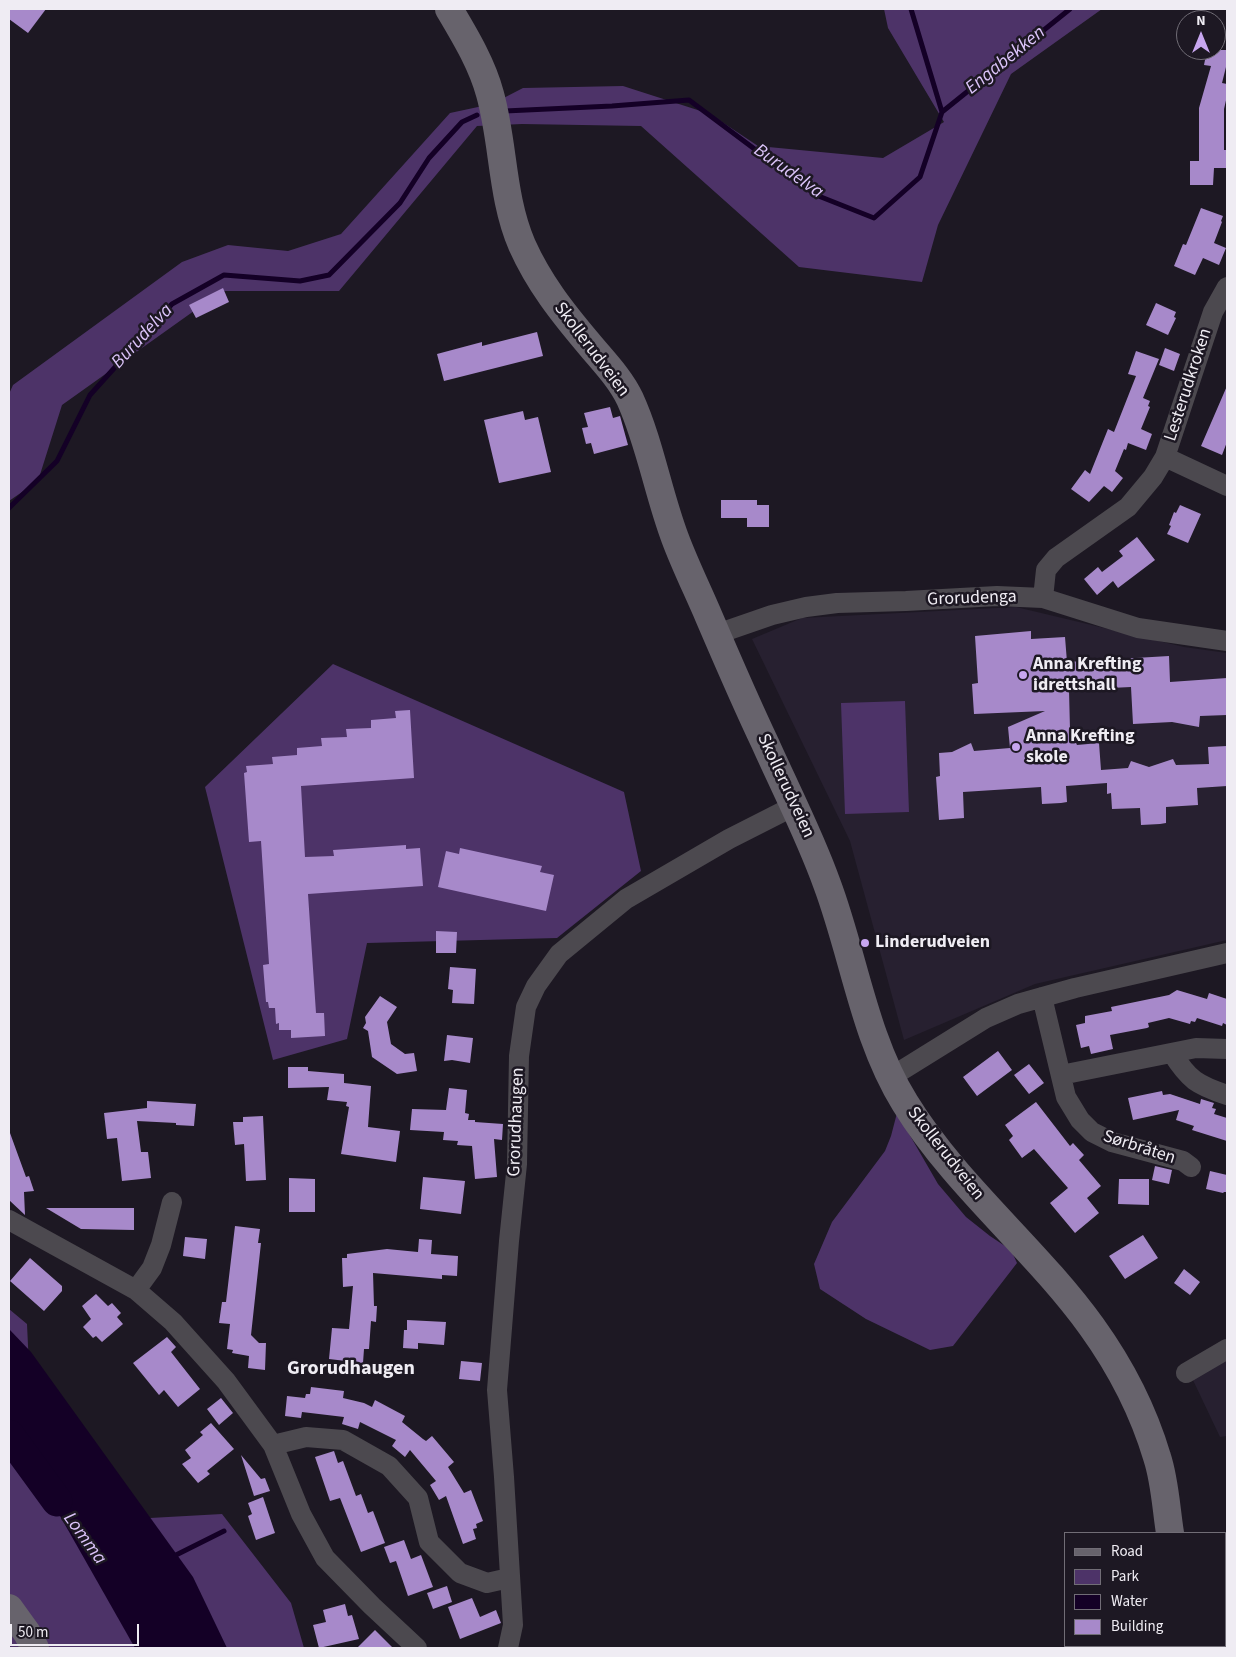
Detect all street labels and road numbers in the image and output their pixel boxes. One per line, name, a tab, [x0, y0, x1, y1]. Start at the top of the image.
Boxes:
street label: Skollerudveien	[549, 299, 633, 401]
street label: Lesterudkroken	[1161, 326, 1217, 444]
street label: Grorudenga	[927, 587, 1017, 611]
street label: Skollerudveien	[751, 730, 819, 842]
street label: Grorudhaugen	[504, 1067, 530, 1177]
street label: Skollerudveien	[902, 1103, 988, 1205]
street label: Sørbråten	[1100, 1126, 1178, 1170]

